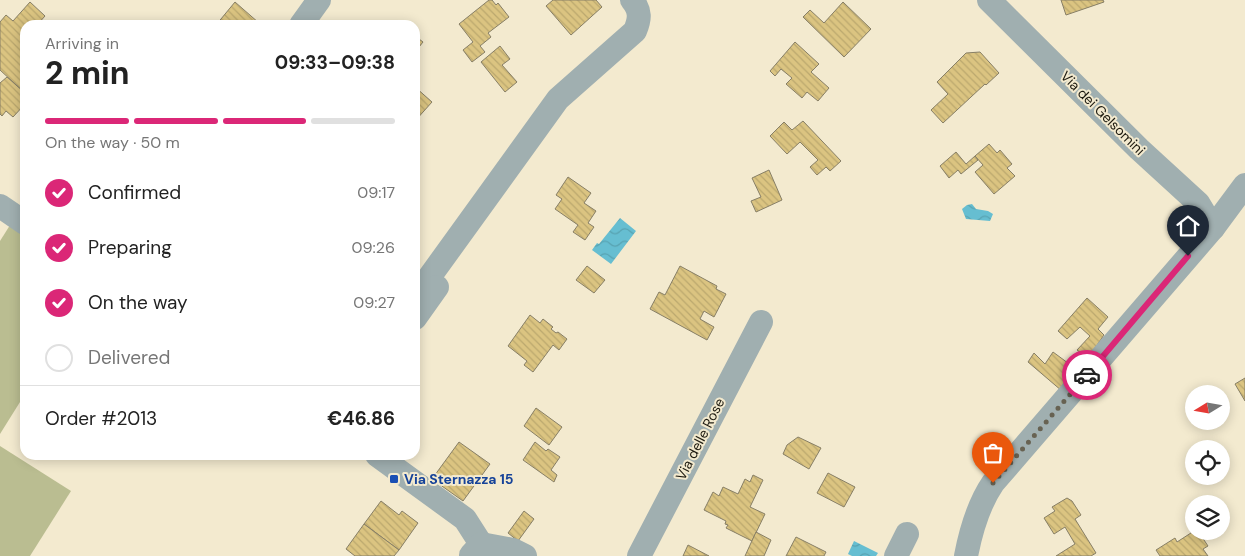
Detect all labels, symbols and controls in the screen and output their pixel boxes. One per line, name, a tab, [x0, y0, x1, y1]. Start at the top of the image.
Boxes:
text: Arriving in	[45, 33, 119, 54]
text: 09:33–09:38	[275, 50, 395, 75]
text: 2 min	[45, 52, 130, 94]
street label: Via dei Gelsomini	[1057, 67, 1149, 159]
text: On the way · 50 m	[45, 132, 180, 153]
icon: check	[45, 179, 73, 207]
text: Confirmed	[88, 180, 181, 205]
text: 09:17	[357, 182, 395, 203]
pin	[1167, 205, 1209, 256]
icon: home	[1174, 212, 1202, 240]
icon: check	[45, 234, 73, 262]
text: Preparing	[88, 235, 172, 260]
text: 09:26	[352, 237, 395, 258]
icon: check	[45, 289, 73, 317]
text: On the way	[88, 290, 188, 315]
text: 09:27	[353, 292, 395, 313]
text: Delivered	[88, 345, 170, 370]
courier	[1062, 350, 1112, 400]
icon: car	[1073, 361, 1101, 389]
north arrow	[1185, 385, 1230, 430]
map controls	[1185, 385, 1230, 540]
street label: Via delle Rose	[672, 395, 728, 483]
text: Order #2013	[45, 406, 157, 431]
text: €46.86	[327, 406, 395, 431]
pin	[972, 432, 1014, 483]
icon: bag	[979, 439, 1007, 467]
button: locate	[1185, 440, 1230, 485]
place label: Via Sternazza 15	[404, 470, 514, 488]
marker: Via Sternazza 15	[388, 473, 400, 485]
button: layers	[1185, 495, 1230, 540]

